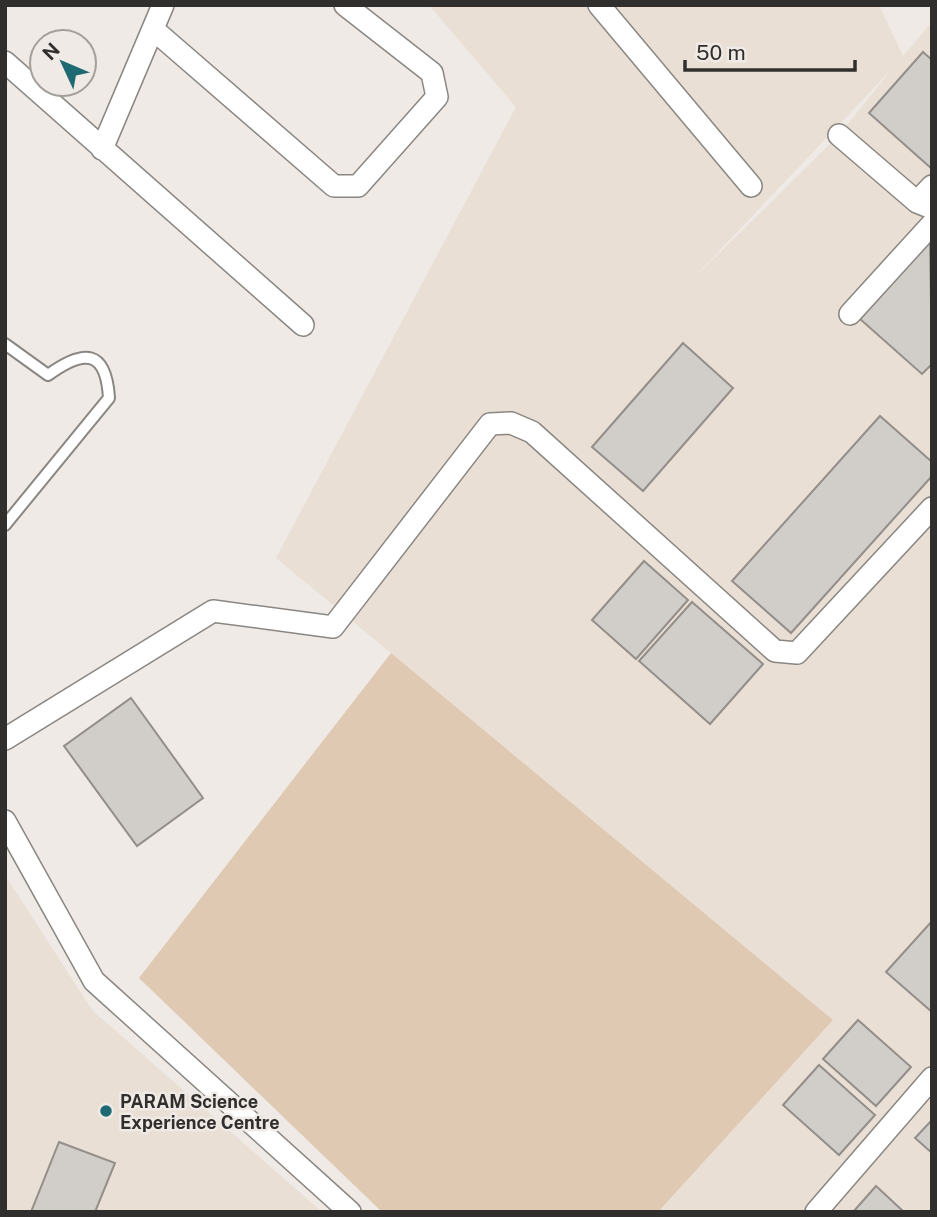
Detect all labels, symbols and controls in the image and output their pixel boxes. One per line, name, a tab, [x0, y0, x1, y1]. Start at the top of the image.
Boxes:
north arrow	[28, 28, 98, 98]
scale bar	[685, 28, 855, 72]
text: N	[38, 38, 64, 64]
text: 50 m	[696, 40, 746, 65]
place label: PARAM Science Experience Centre	[120, 1091, 280, 1133]
marker: PARAM Science Experience Centre	[98, 1103, 114, 1119]

